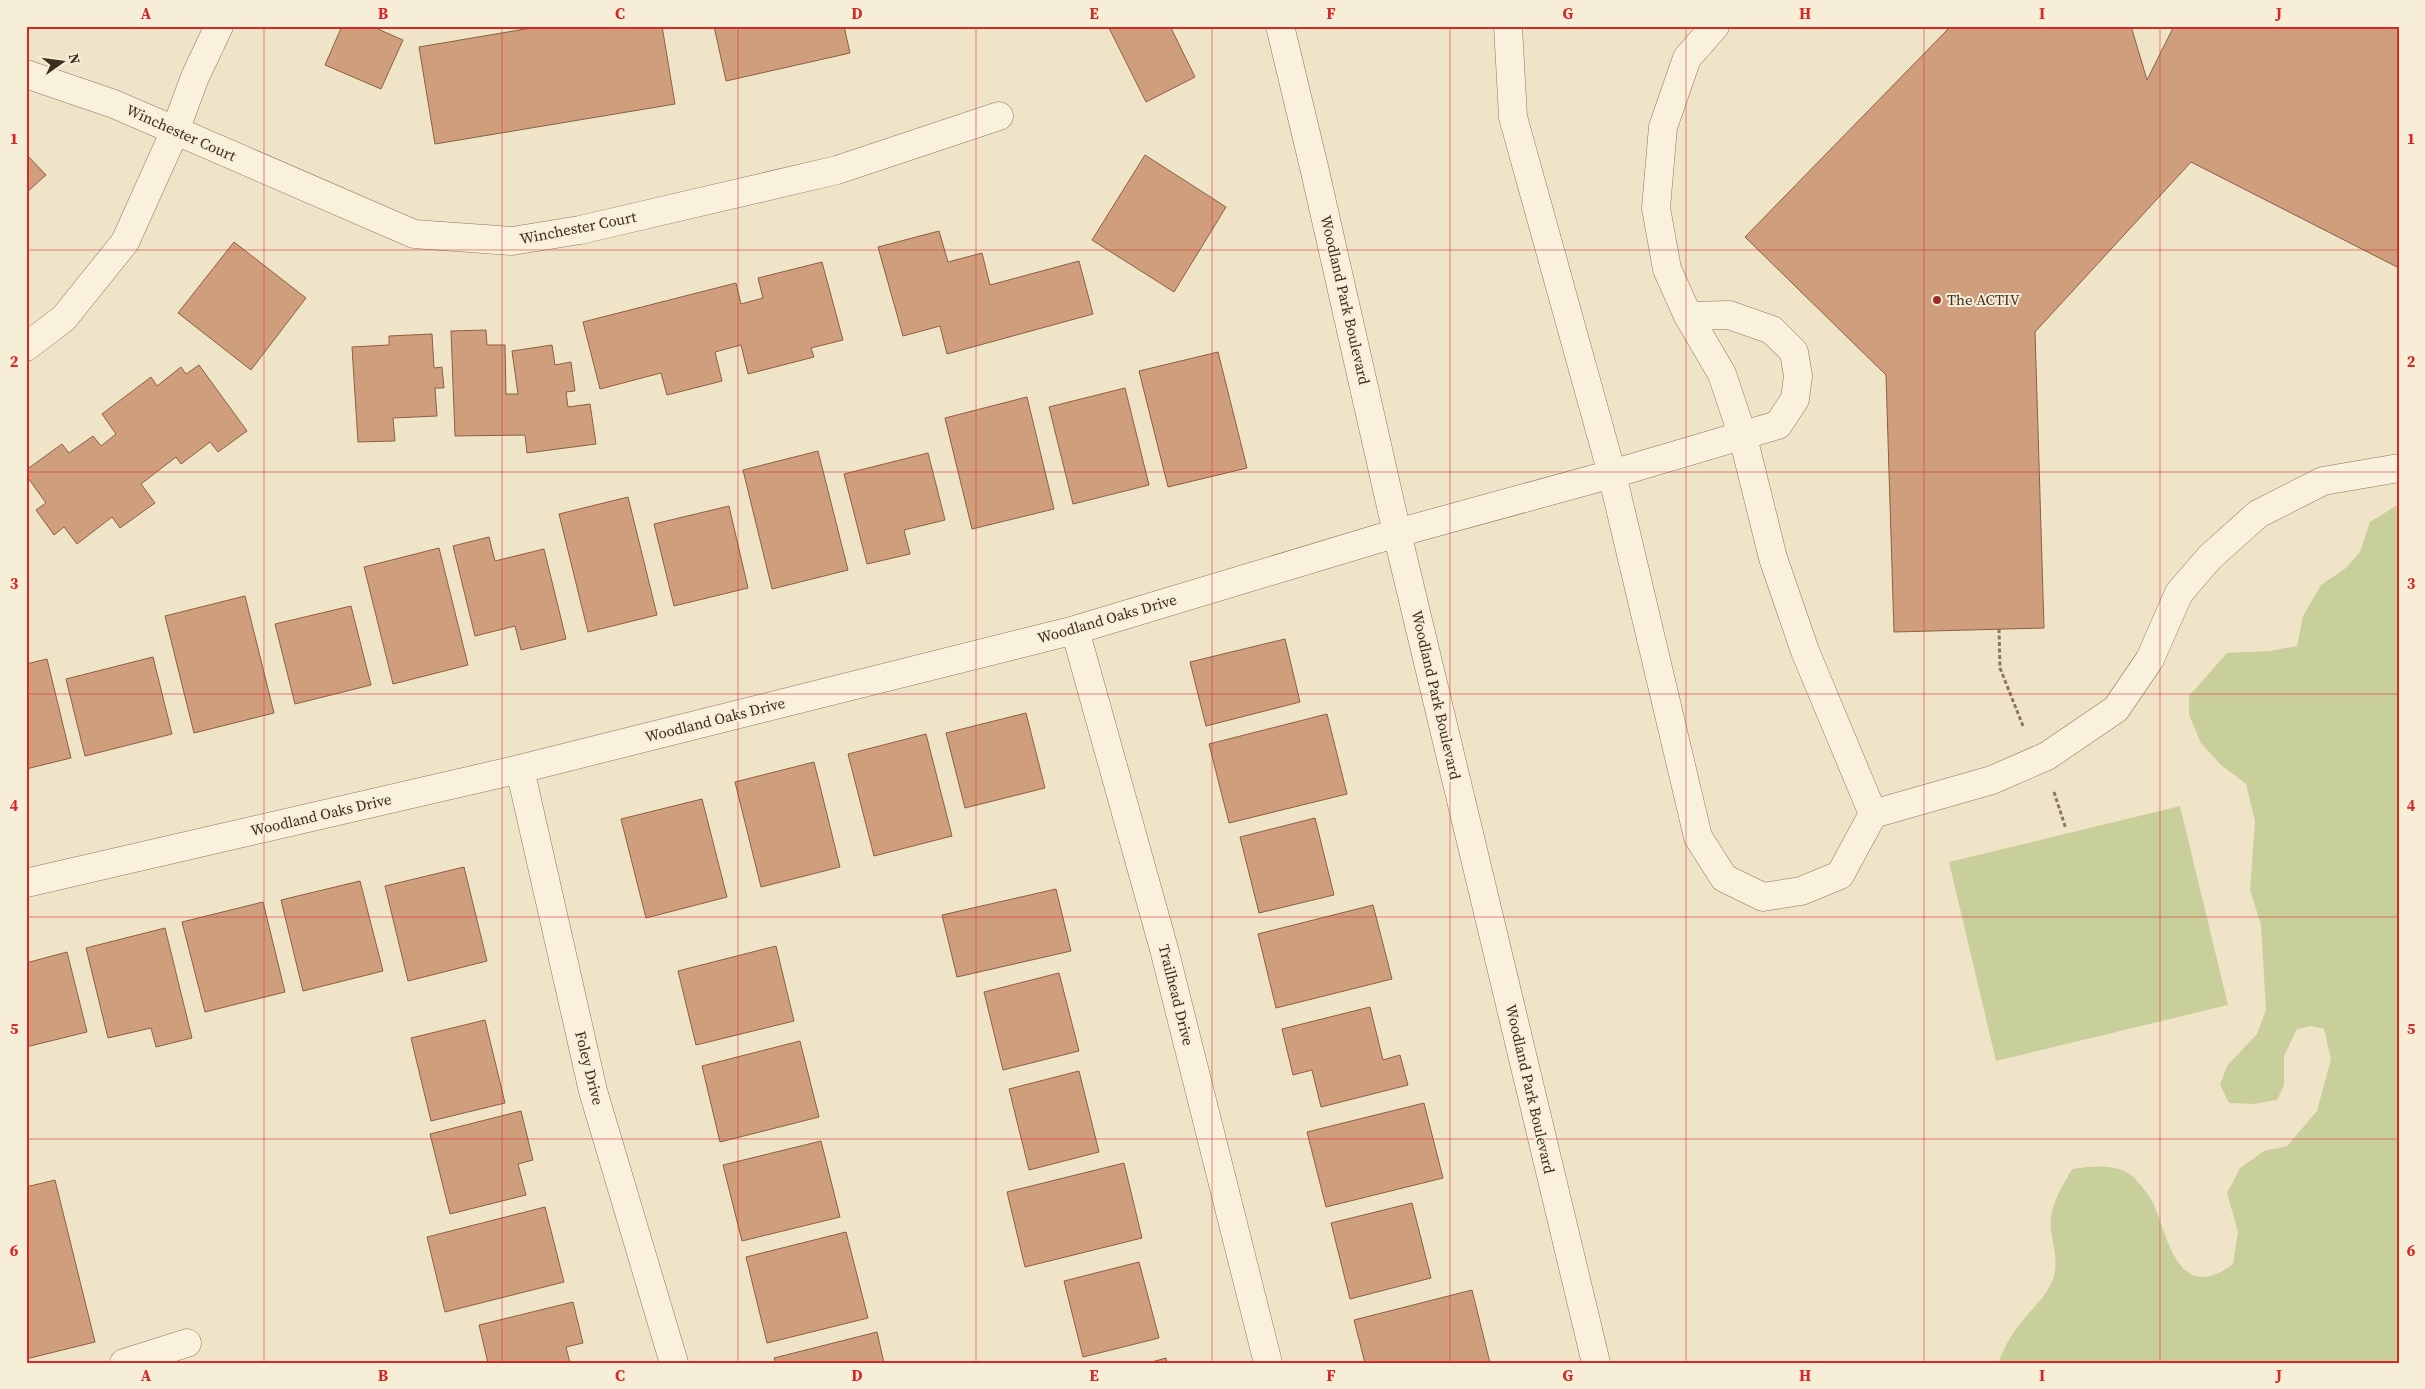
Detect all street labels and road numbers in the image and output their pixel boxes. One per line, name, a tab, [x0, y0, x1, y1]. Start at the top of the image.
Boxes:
street label: Winchester Court	[123, 99, 240, 166]
street label: Winchester Court	[518, 206, 638, 249]
street label: Woodland Park Boulevard	[1316, 213, 1375, 387]
street label: Woodland Oaks Drive	[1035, 589, 1179, 648]
street label: Woodland Park Boulevard	[1407, 608, 1466, 782]
street label: Woodland Oaks Drive	[643, 692, 788, 747]
street label: Woodland Oaks Drive	[248, 788, 394, 841]
street label: Trailhead Drive	[1154, 942, 1199, 1048]
street label: Woodland Park Boulevard	[1501, 1002, 1560, 1176]
street label: Foley Drive	[570, 1029, 609, 1107]

